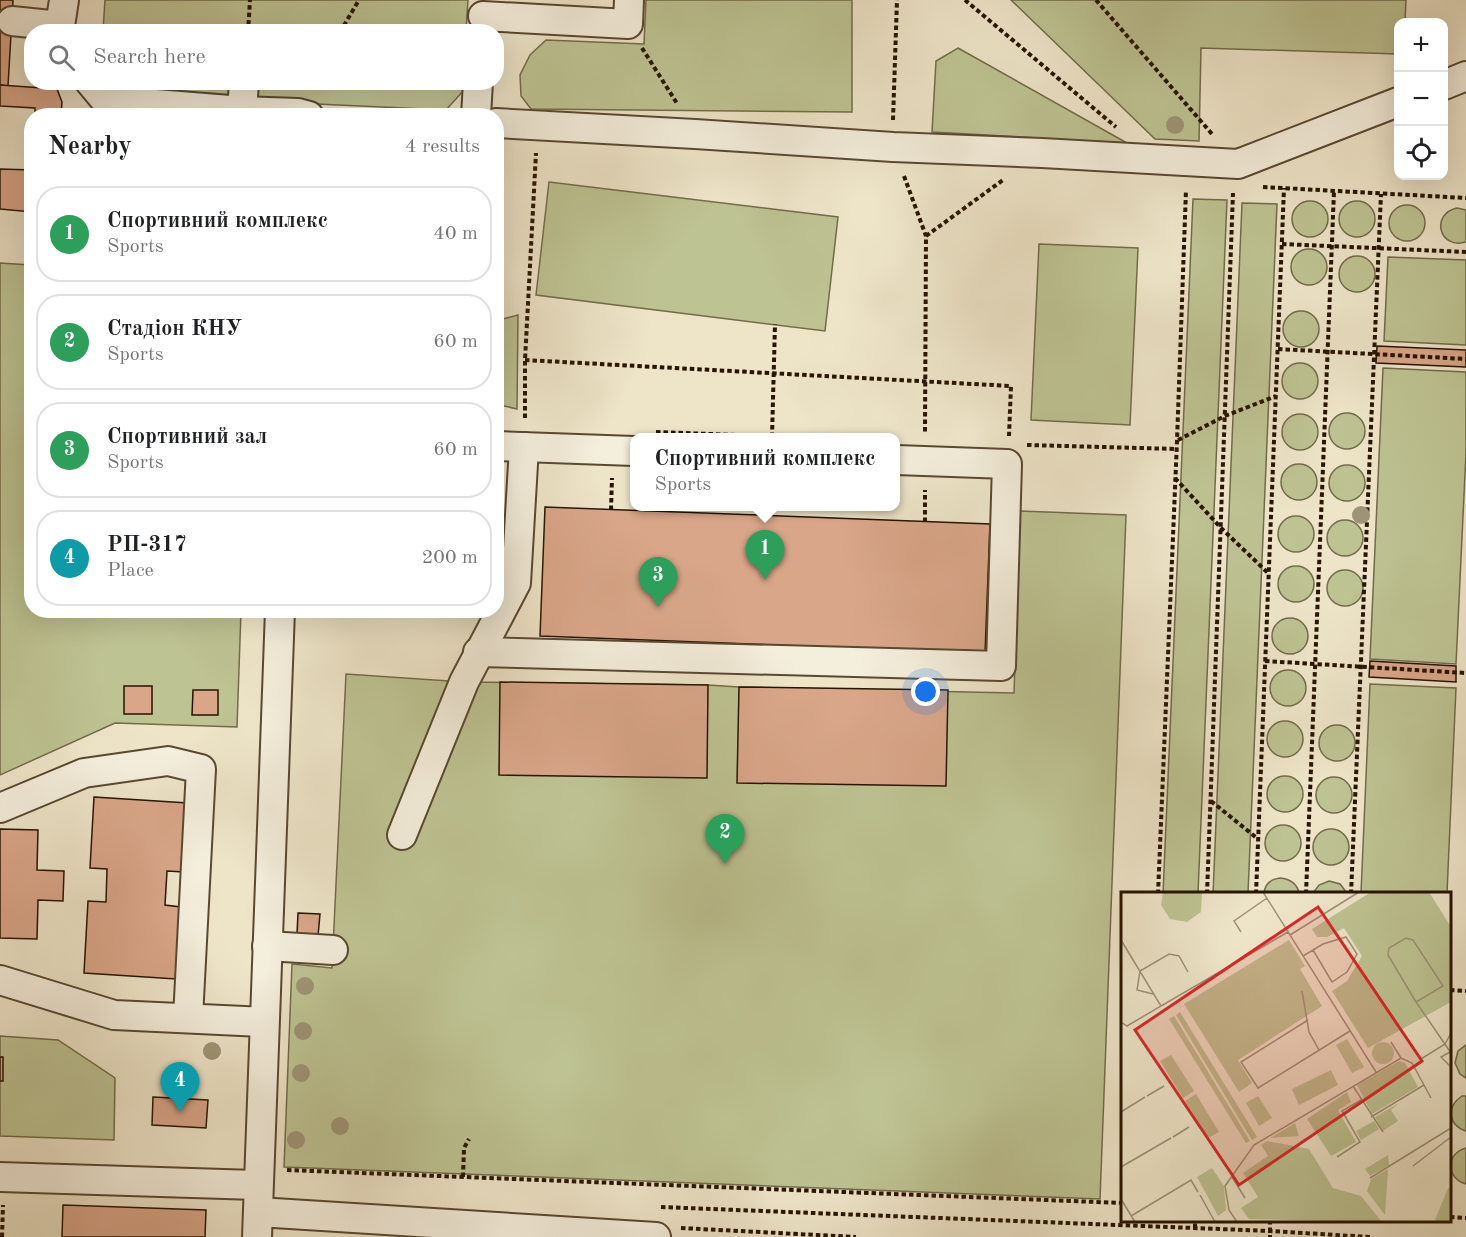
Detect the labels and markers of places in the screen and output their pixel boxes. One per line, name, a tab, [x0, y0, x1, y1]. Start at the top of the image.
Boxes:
pin: 1	[746, 530, 784, 580]
pin: 3	[638, 558, 678, 607]
pin: 2	[706, 814, 744, 864]
pin: 4	[160, 1062, 200, 1112]

